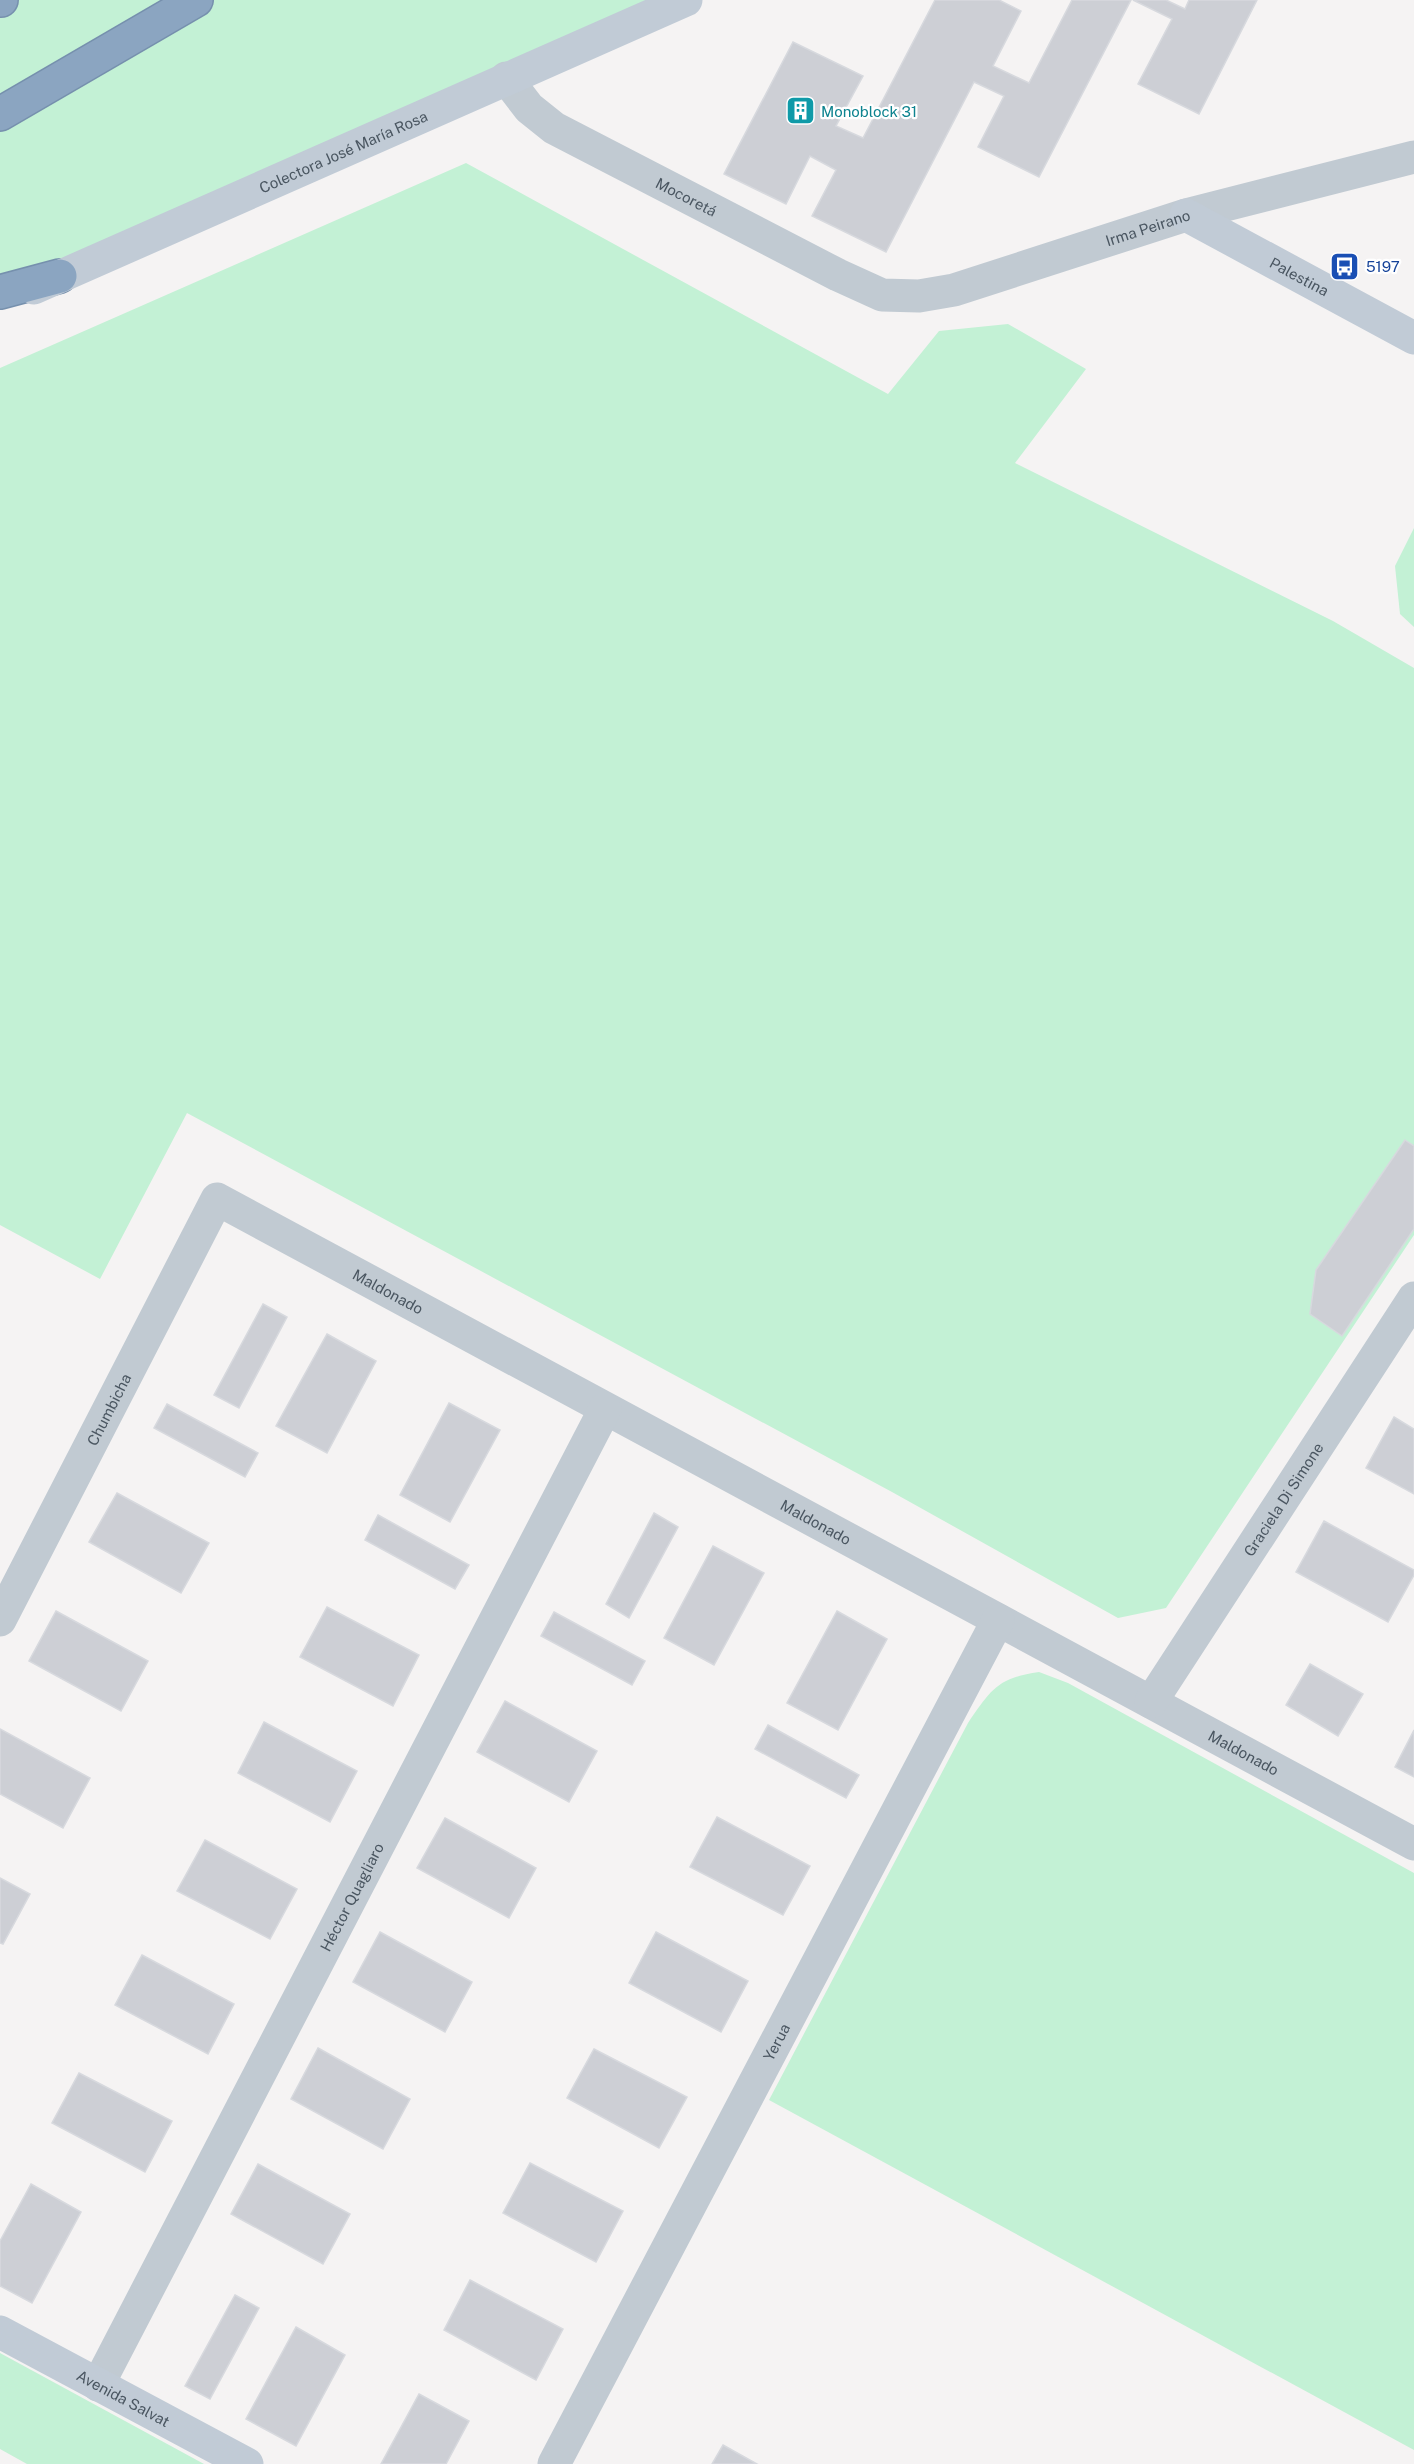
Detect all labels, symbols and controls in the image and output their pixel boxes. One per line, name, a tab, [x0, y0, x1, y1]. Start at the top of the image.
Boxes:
building icon: Monoblock 31	[784, 95, 816, 127]
place label: Monoblock 31	[821, 103, 917, 120]
street label: Colectora José María Rosa	[256, 107, 430, 196]
street label: Mocoretá	[653, 174, 720, 219]
street label: Irma Peirano	[1103, 206, 1192, 249]
bus stop icon: 5197	[1329, 250, 1361, 282]
street label: Palestina	[1267, 253, 1332, 299]
place label: 5197	[1366, 258, 1400, 275]
street label: Maldonado	[350, 1265, 426, 1317]
street label: Chumbicha	[83, 1371, 134, 1448]
street label: Graciela Di Simone	[1240, 1439, 1326, 1559]
street label: Maldonado	[778, 1496, 854, 1548]
street label: Maldonado	[1206, 1726, 1282, 1778]
street label: Héctor Quagliaro	[316, 1840, 387, 1954]
street label: Yerua	[759, 2020, 793, 2063]
street label: Avenida Salvat	[74, 2366, 173, 2430]

